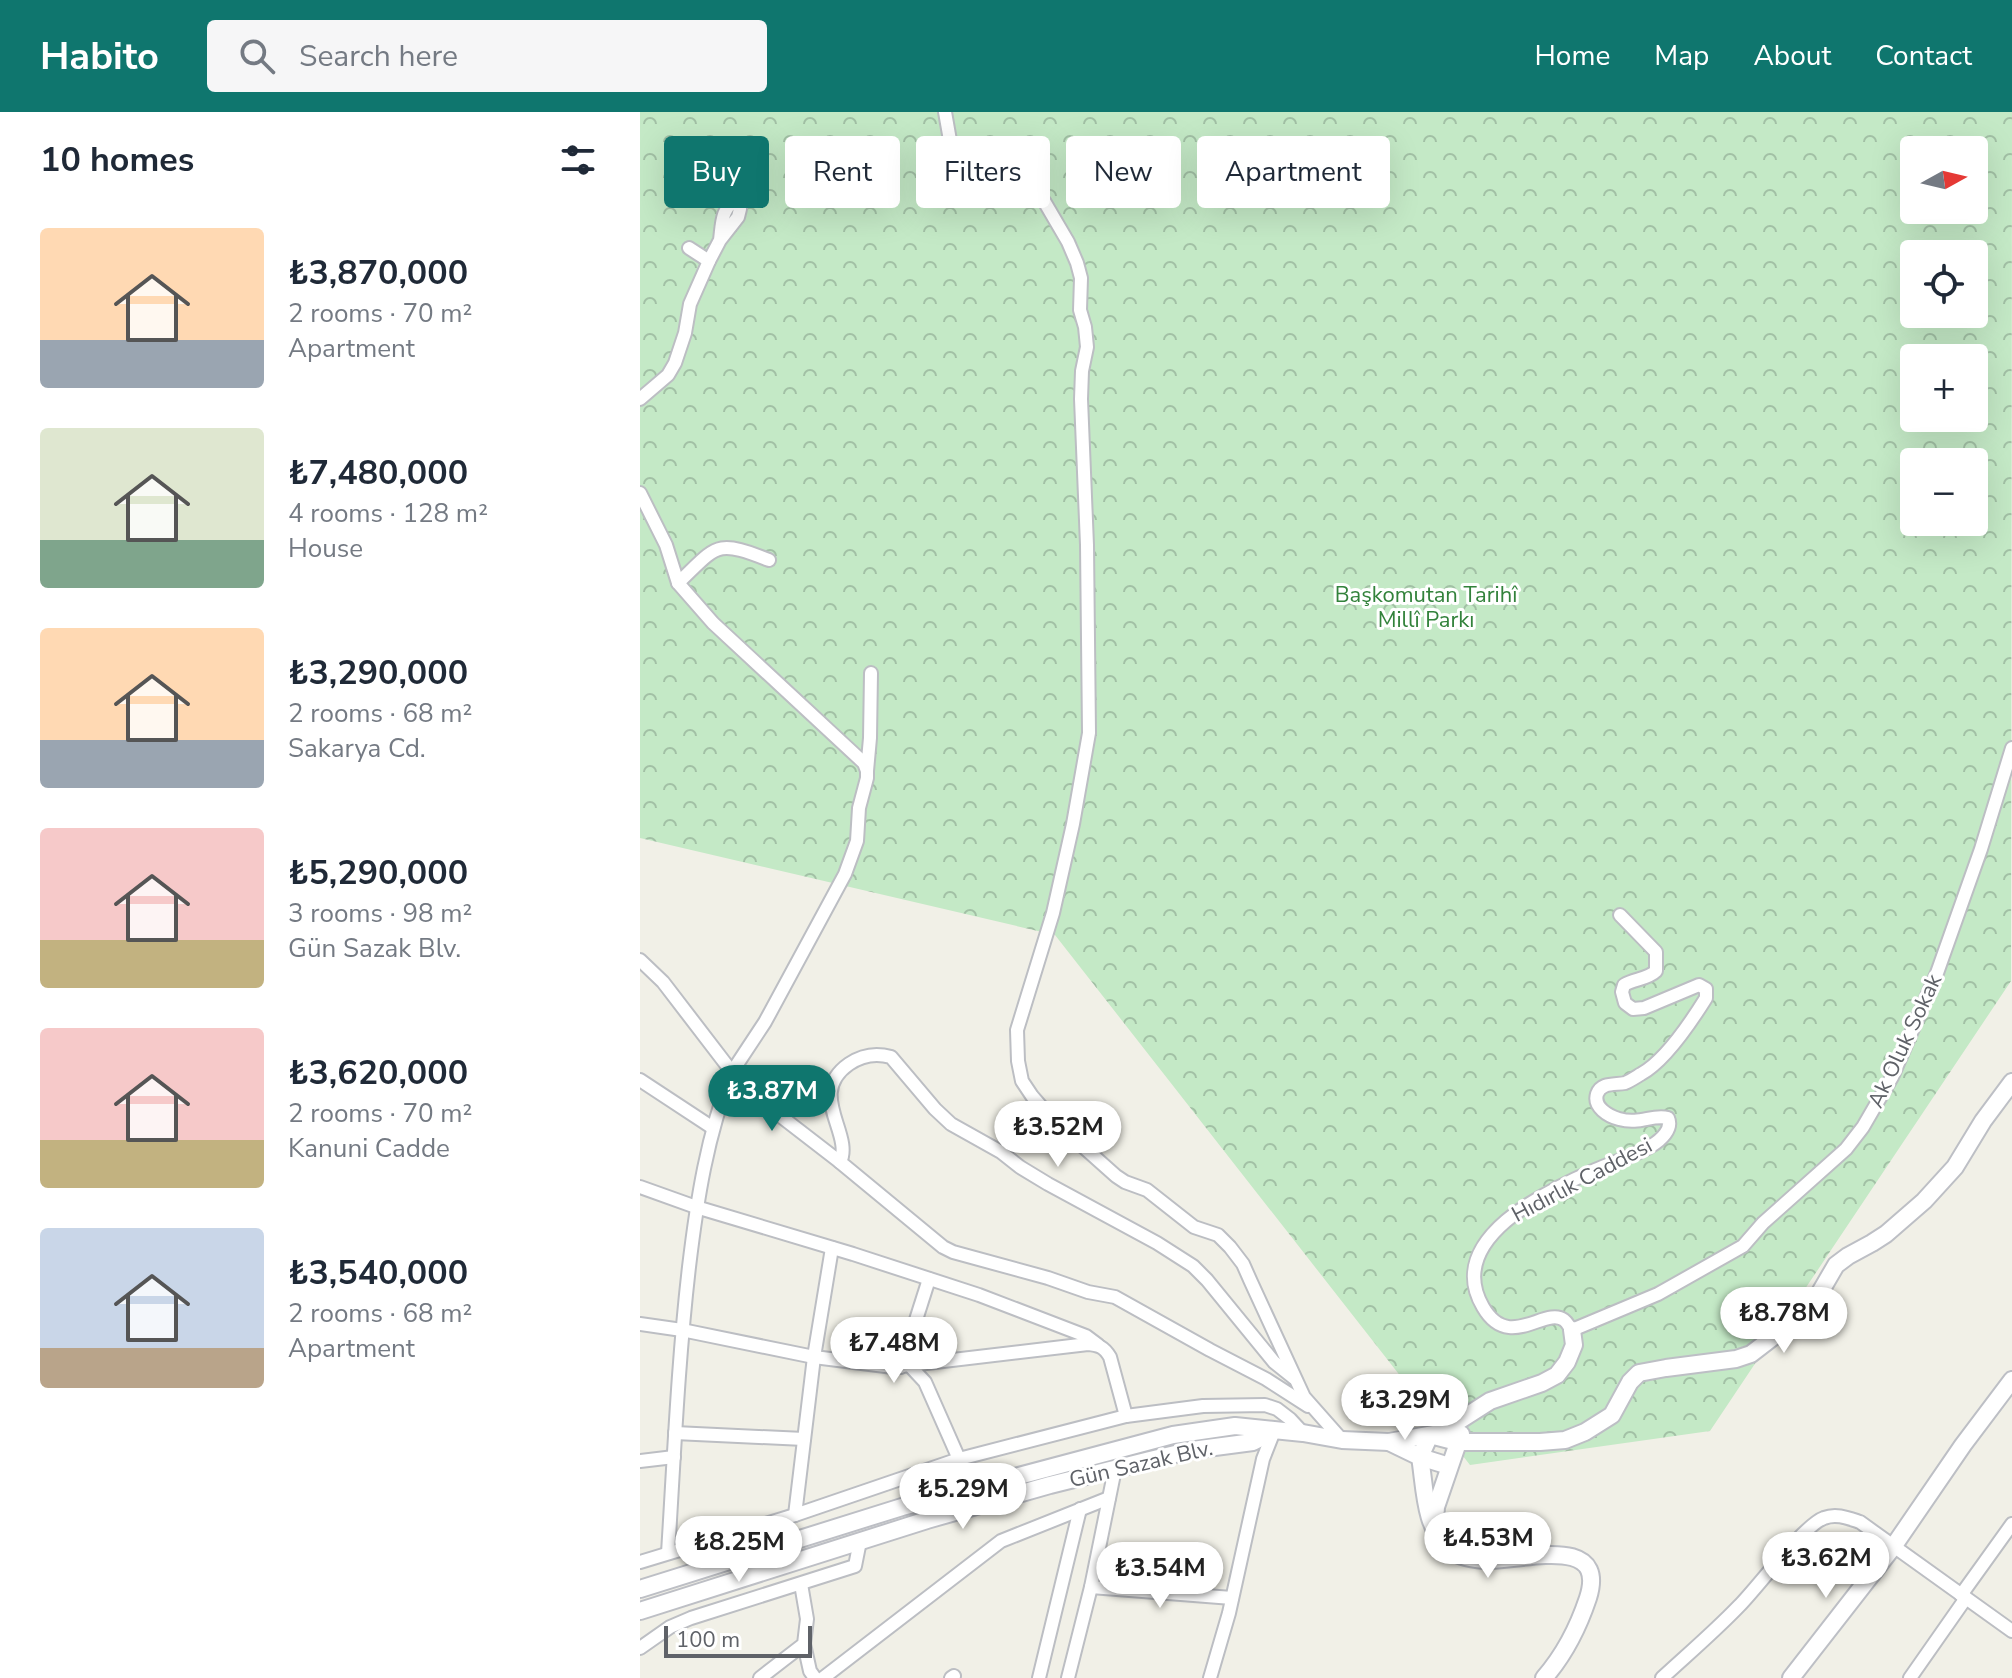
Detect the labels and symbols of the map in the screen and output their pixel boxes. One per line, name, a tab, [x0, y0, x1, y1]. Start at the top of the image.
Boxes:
north arrow	[1900, 136, 1988, 224]
park label: Başkomutan Tarihî Millî Parkı	[1335, 580, 1518, 635]
street label: Ak Oluk Sokak	[1861, 968, 1950, 1113]
pin: ₺3.87M	[707, 1065, 837, 1133]
pin: ₺3.52M	[993, 1101, 1123, 1169]
street label: Hıdırlık Caddesi	[1506, 1130, 1658, 1230]
pin: ₺8.78M	[1719, 1287, 1849, 1355]
pin: ₺7.48M	[829, 1317, 959, 1385]
pin: ₺3.29M	[1340, 1374, 1470, 1442]
street label: Gün Sazak Blv.	[1066, 1433, 1216, 1495]
pin: ₺5.29M	[898, 1463, 1028, 1531]
pin: ₺4.53M	[1423, 1512, 1553, 1580]
pin: ₺8.25M	[674, 1516, 804, 1584]
pin: ₺3.62M	[1761, 1532, 1891, 1600]
pin: ₺3.54M	[1095, 1542, 1225, 1610]
scale bar	[664, 1622, 812, 1658]

